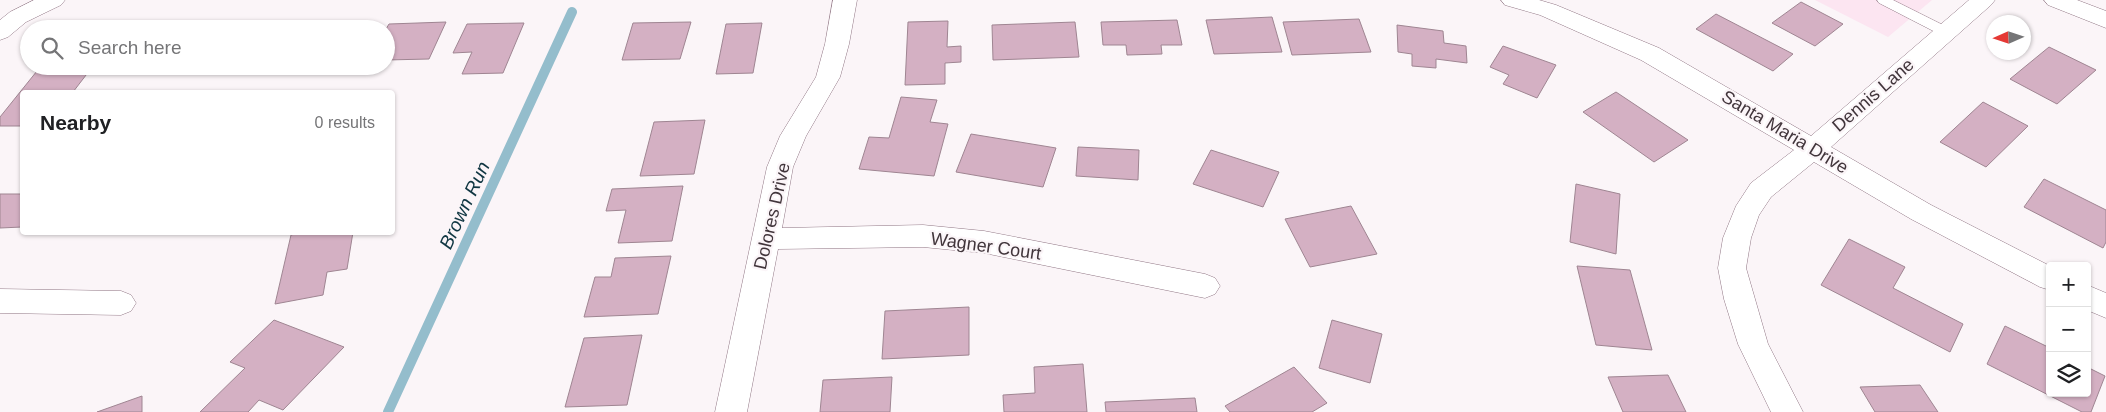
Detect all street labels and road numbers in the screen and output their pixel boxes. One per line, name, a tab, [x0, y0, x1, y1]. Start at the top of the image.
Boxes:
street label: Dennis Lane	[1828, 54, 1918, 136]
street label: Santa Maria Drive	[1718, 86, 1852, 178]
street label: Dolores Drive	[750, 161, 794, 271]
street label: Wagner Court	[929, 228, 1043, 264]

